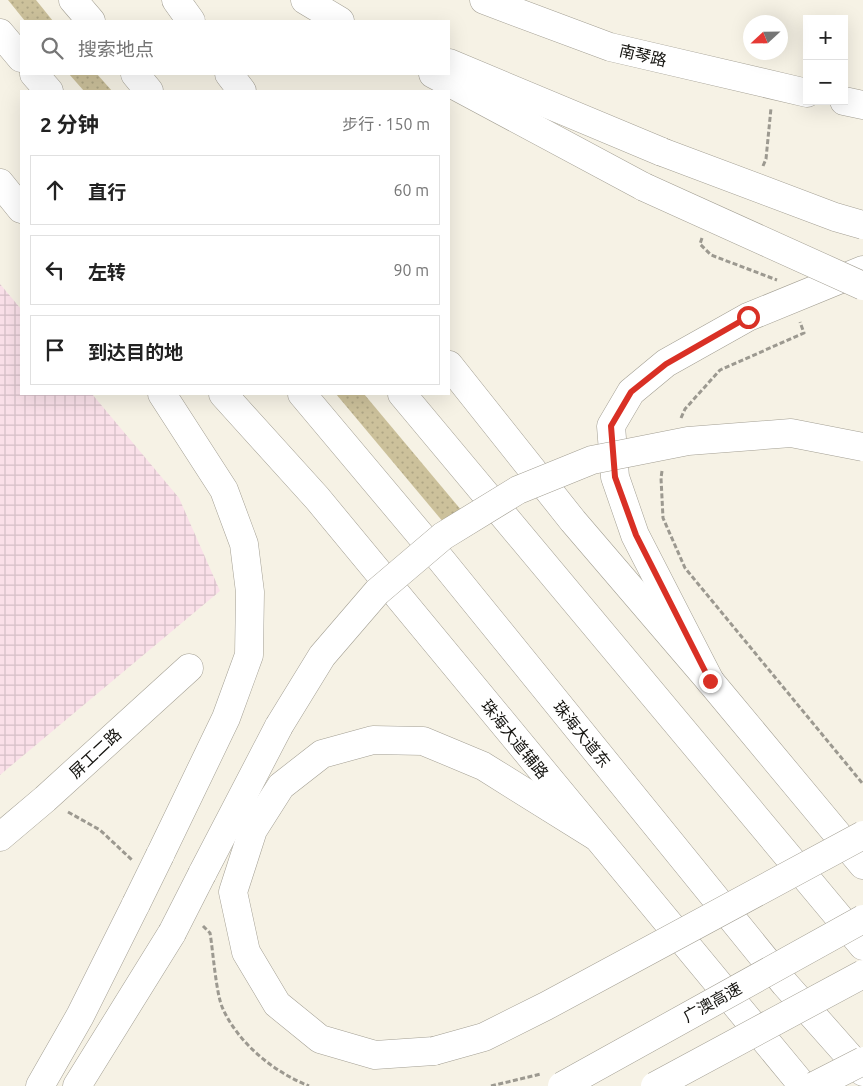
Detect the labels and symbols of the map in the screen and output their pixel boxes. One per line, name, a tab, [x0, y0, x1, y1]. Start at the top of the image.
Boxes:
north arrow	[743, 15, 788, 60]
street label: 南琴路	[618, 41, 668, 69]
route start	[737, 306, 760, 329]
route end	[699, 670, 722, 693]
street label: 珠海大道辅路	[478, 696, 552, 782]
street label: 珠海大道东	[550, 697, 614, 771]
street label: 屏工二路	[65, 725, 125, 781]
street label: 广澳高速	[680, 979, 744, 1025]

